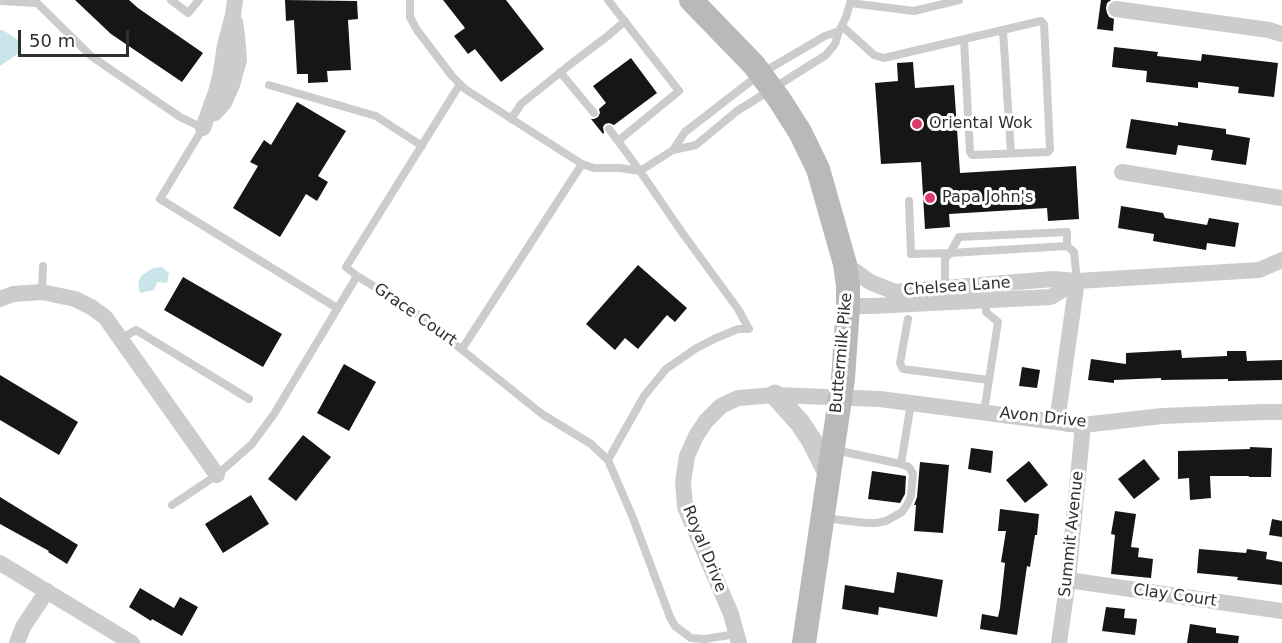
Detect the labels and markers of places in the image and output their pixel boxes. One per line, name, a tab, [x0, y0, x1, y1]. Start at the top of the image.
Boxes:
place label: Oriental Wok	[929, 114, 1032, 134]
marker: Oriental Wok	[910, 117, 924, 131]
place label: Papa John's	[942, 188, 1033, 208]
marker: Papa John's	[923, 191, 937, 205]

